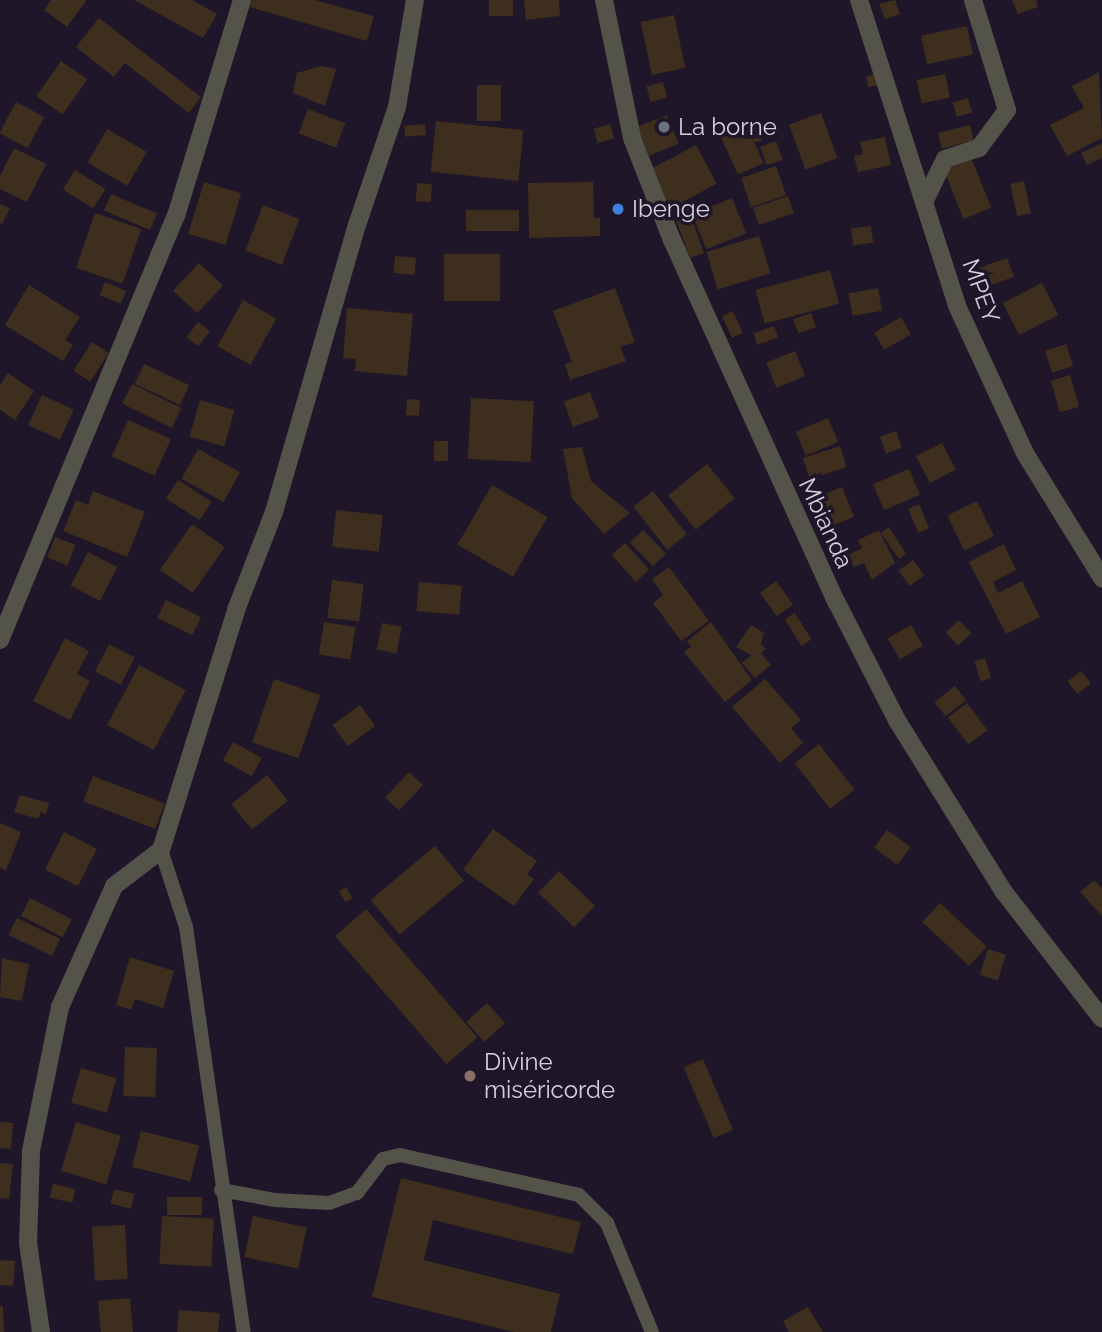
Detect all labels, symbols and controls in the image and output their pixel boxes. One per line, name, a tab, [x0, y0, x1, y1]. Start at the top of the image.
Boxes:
place label: La borne	[678, 113, 777, 141]
marker: La borne	[656, 119, 672, 135]
place label: Ibenge	[632, 195, 710, 223]
marker: Ibenge	[610, 201, 626, 217]
street label: MPEY	[956, 255, 1006, 327]
street label: Mbianda	[793, 473, 859, 573]
place label: Divine miséricorde	[484, 1048, 615, 1104]
marker: Divine miséricorde	[462, 1068, 478, 1084]

